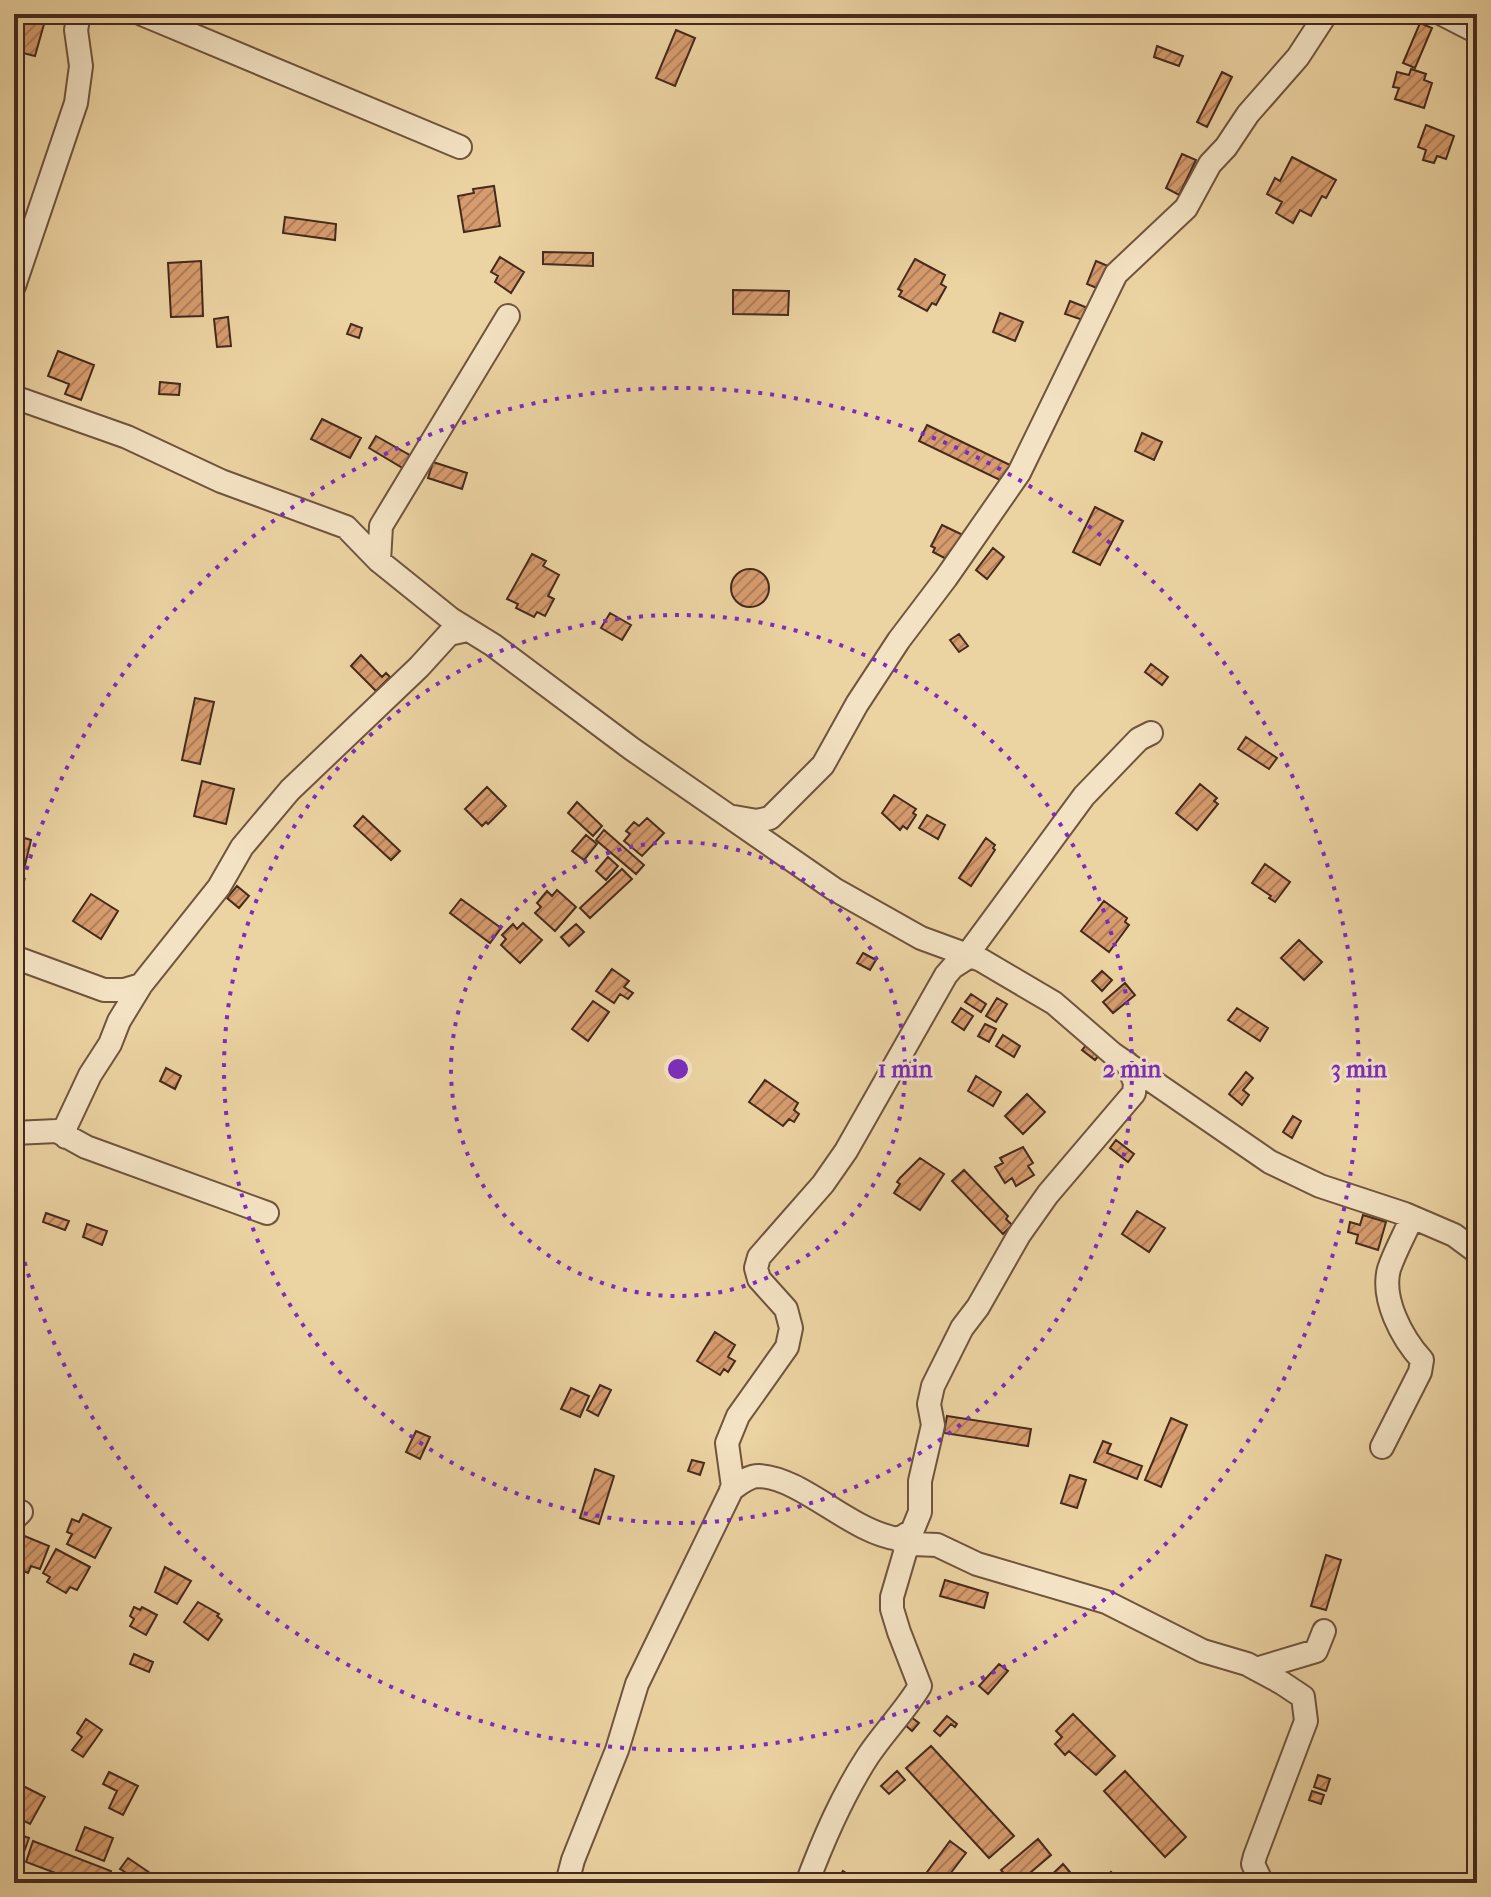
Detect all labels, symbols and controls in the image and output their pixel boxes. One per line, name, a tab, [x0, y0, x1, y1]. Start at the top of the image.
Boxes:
centre of rings	[664, 1055, 692, 1083]
text: 1 min	[878, 1055, 933, 1083]
text: 2 min	[1103, 1055, 1162, 1083]
text: 3 min	[1331, 1055, 1388, 1083]

